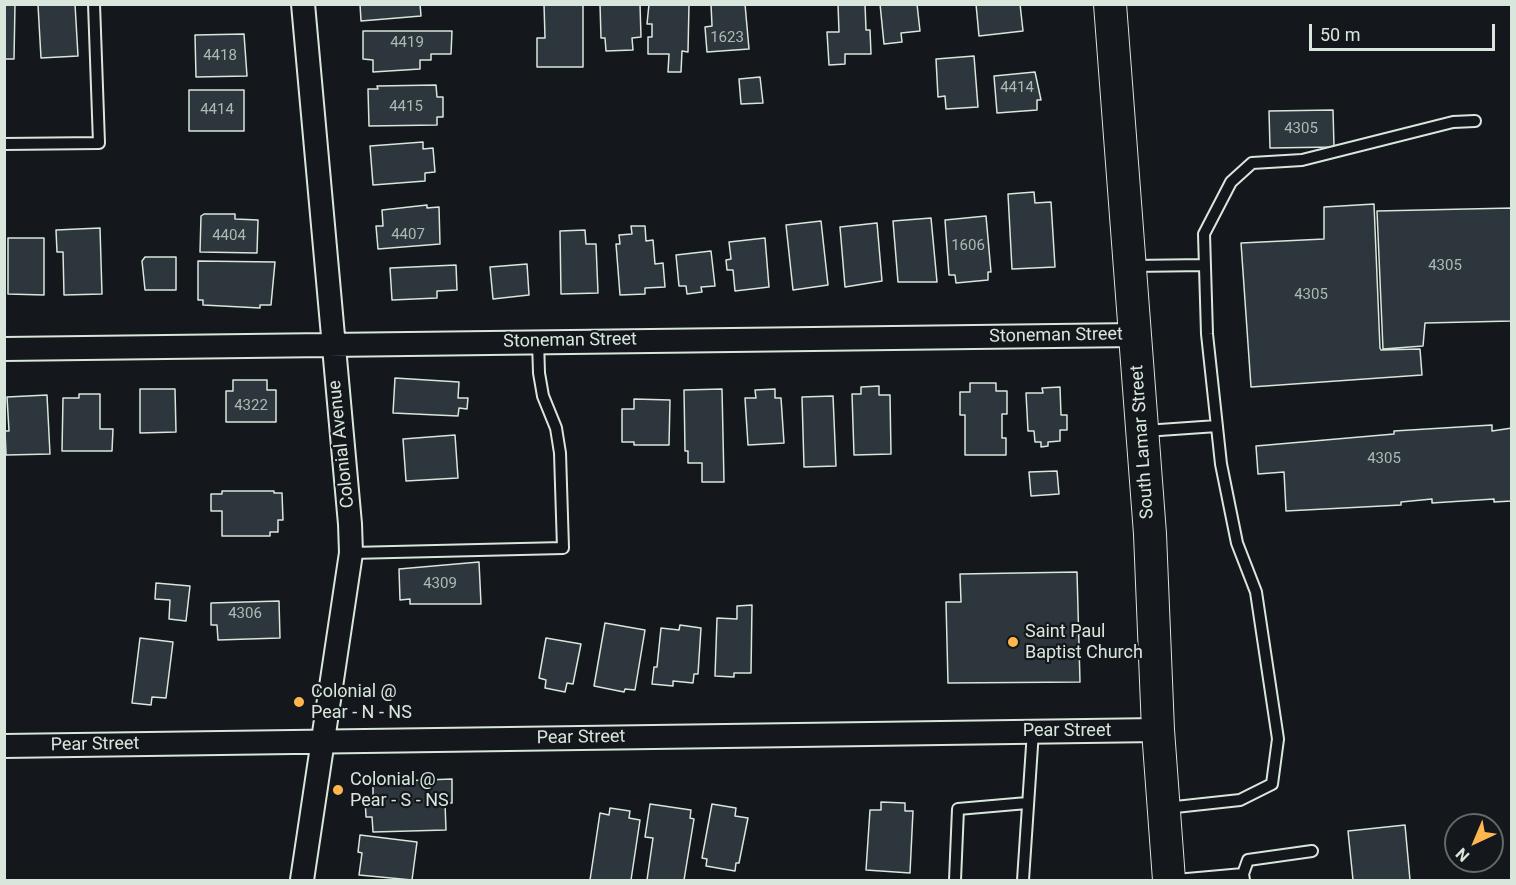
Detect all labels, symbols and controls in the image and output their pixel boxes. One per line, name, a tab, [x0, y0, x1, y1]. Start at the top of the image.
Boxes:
scale bar	[1312, 12, 1498, 50]
text: 50 m	[1320, 24, 1360, 45]
house number: 1623	[710, 29, 744, 47]
house number: 4419	[390, 34, 424, 52]
house number: 4418	[203, 47, 237, 65]
house number: 4414	[1000, 79, 1034, 97]
house number: 4415	[389, 98, 423, 116]
house number: 4414	[200, 101, 234, 119]
house number: 4305	[1284, 120, 1318, 138]
house number: 4407	[391, 226, 425, 244]
house number: 4404	[212, 227, 246, 245]
house number: 1606	[951, 237, 985, 255]
house number: 4305	[1428, 257, 1462, 275]
house number: 4305	[1294, 286, 1328, 304]
street label: Stoneman Street	[989, 324, 1123, 348]
street label: Stoneman Street	[503, 329, 637, 353]
street label: South Lamar Street	[1127, 364, 1159, 520]
street label: Colonial Avenue	[325, 379, 359, 509]
house number: 4322	[234, 397, 268, 415]
house number: 4305	[1367, 450, 1401, 468]
house number: 4309	[423, 575, 457, 593]
house number: 4306	[228, 605, 262, 623]
place label: Saint Paul Baptist Church	[1025, 621, 1143, 664]
marker: Saint Paul Baptist Church	[1006, 635, 1020, 649]
place label: Colonial @ Pear - N - NS	[311, 681, 412, 724]
marker: Colonial @ Pear - N - NS	[292, 695, 306, 709]
street label: Pear Street	[1023, 720, 1111, 742]
street label: Pear Street	[537, 726, 625, 750]
street label: Pear Street	[51, 733, 139, 757]
place label: Colonial @ Pear - S - NS	[350, 769, 449, 812]
marker: Colonial @ Pear - S - NS	[331, 783, 345, 797]
north arrow	[1444, 813, 1504, 873]
text: N	[1452, 844, 1473, 866]

